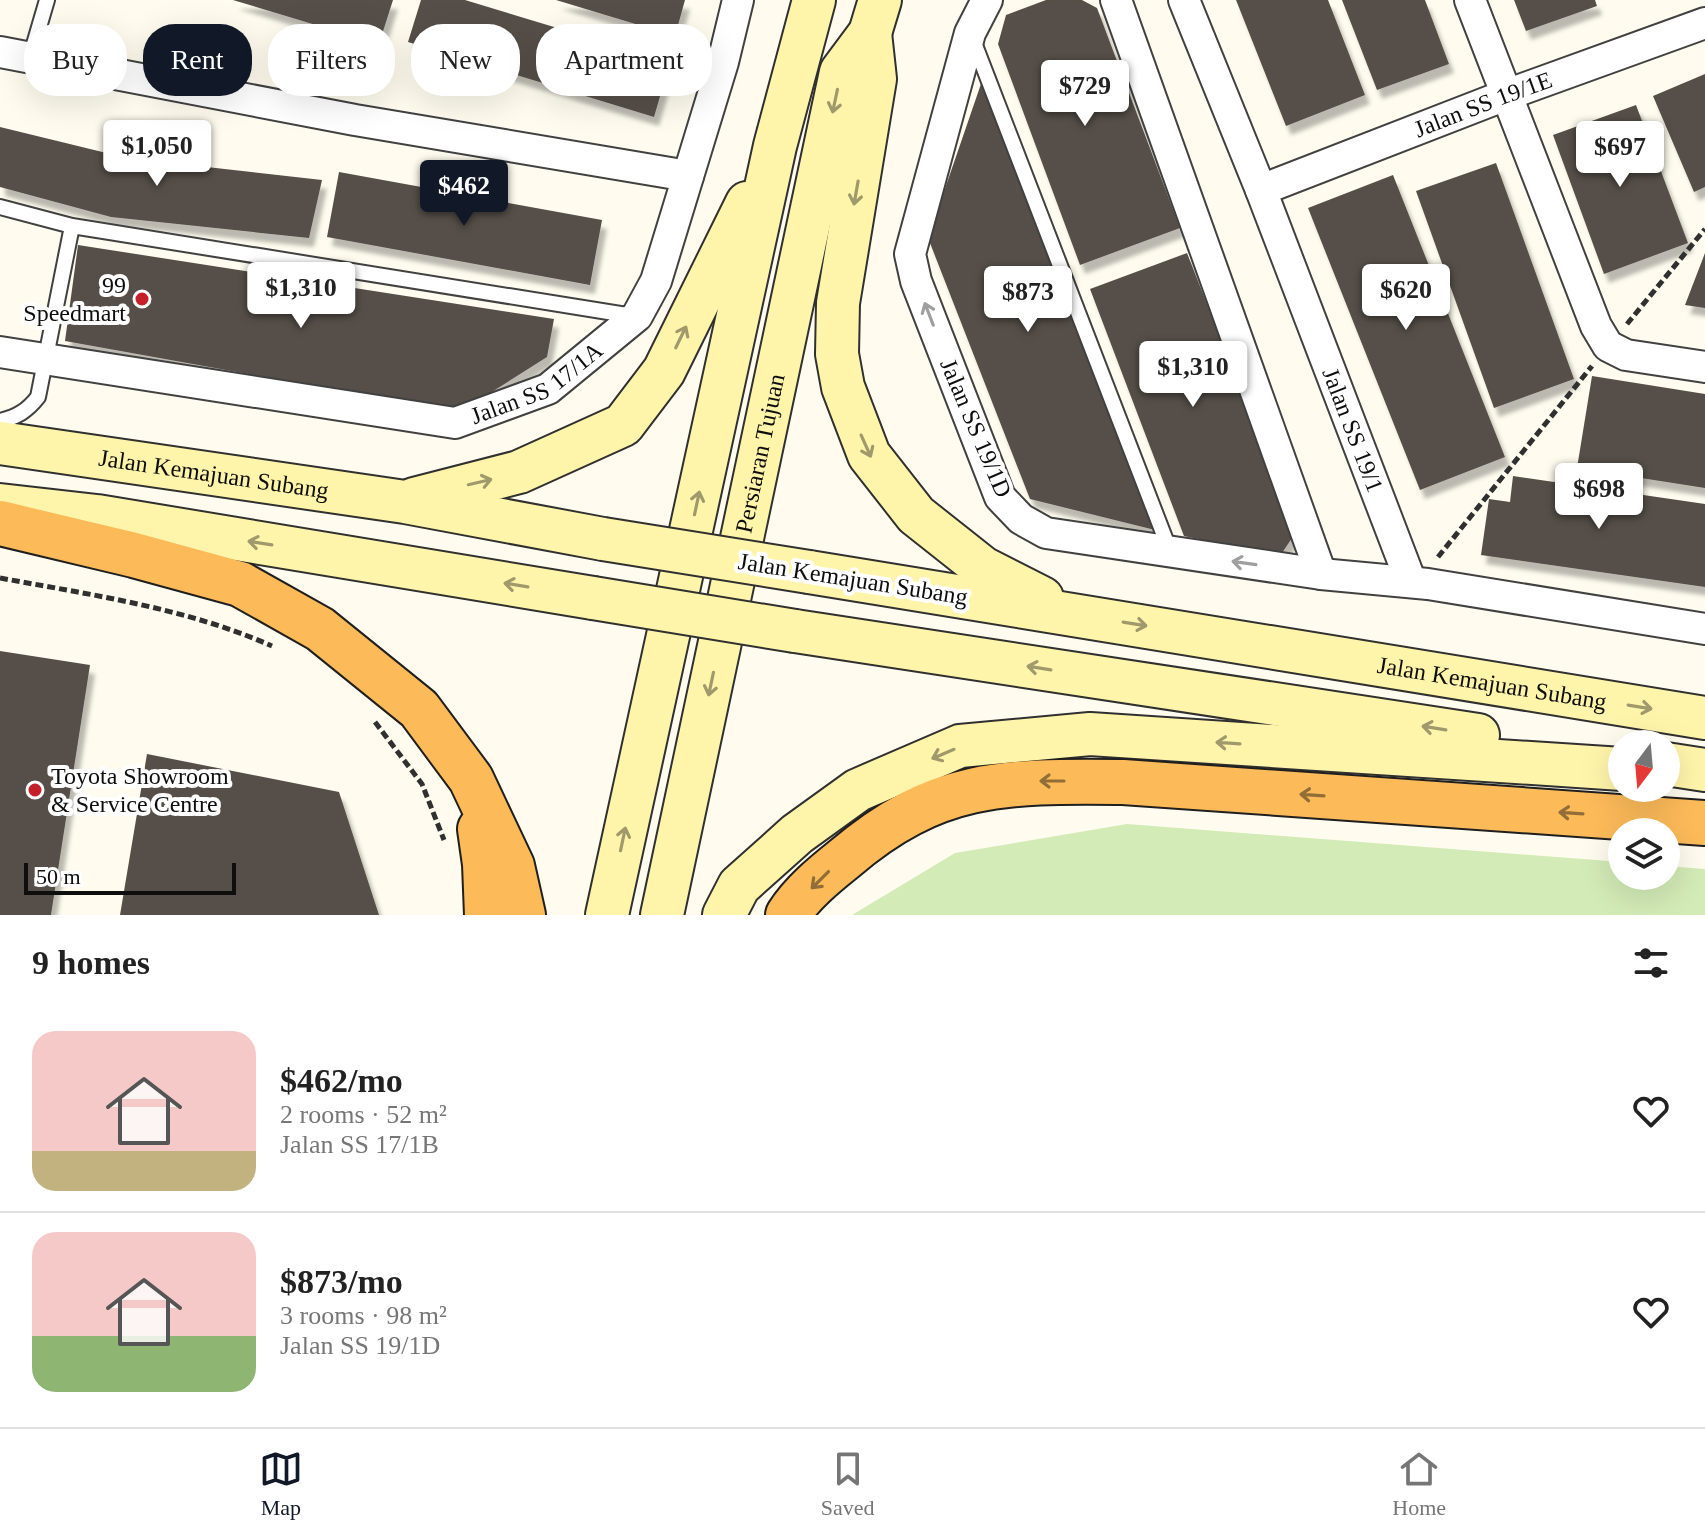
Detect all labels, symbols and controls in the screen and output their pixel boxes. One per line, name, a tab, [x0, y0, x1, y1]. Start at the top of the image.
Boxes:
chip: Buy	[24, 24, 127, 96]
chip: Rent	[143, 24, 252, 96]
chip: Filters	[268, 24, 395, 96]
chip: New	[411, 24, 520, 96]
chip: Apartment	[536, 24, 712, 96]
pin: $729	[1038, 60, 1132, 128]
street label: Jalan SS 19/1E	[1410, 66, 1555, 142]
text: $729	[1059, 71, 1111, 100]
one-way arrow	[827, 88, 842, 113]
pin: $1,050	[92, 120, 222, 188]
pin: $697	[1573, 121, 1667, 189]
text: $1,050	[121, 131, 193, 160]
text: $697	[1594, 132, 1646, 161]
pin: $462	[417, 160, 511, 228]
text: $462	[438, 171, 490, 200]
one-way arrow	[848, 180, 863, 205]
pin: $1,310	[236, 262, 366, 330]
pin: $620	[1359, 264, 1453, 332]
pin: $873	[981, 266, 1075, 334]
place label: 99 Speedmart	[23, 272, 126, 326]
text: $1,310	[265, 273, 337, 302]
text: $620	[1380, 275, 1432, 304]
text: $873	[1002, 277, 1054, 306]
marker: 99 Speedmart	[133, 290, 151, 308]
one-way arrow	[921, 302, 935, 327]
one-way arrow	[674, 325, 689, 349]
street label: Jalan SS 17/1A	[467, 336, 608, 429]
pin: $1,310	[1128, 341, 1258, 409]
text: $1,310	[1157, 352, 1229, 381]
street label: Jalan SS 19/1D	[935, 355, 1017, 501]
street label: Jalan SS 19/1	[1317, 364, 1388, 496]
street label: Persiaran Tujuan	[730, 371, 790, 535]
one-way arrow	[860, 434, 875, 458]
street label: Jalan Kemajuan Subang	[97, 445, 330, 504]
pin: $698	[1552, 463, 1646, 531]
one-way arrow	[467, 473, 493, 488]
text: $698	[1573, 474, 1625, 503]
one-way arrow	[690, 490, 705, 516]
one-way arrow	[247, 534, 273, 549]
street label: Jalan Kemajuan Subang	[736, 548, 970, 610]
one-way arrow	[1232, 555, 1257, 570]
one-way arrow	[504, 577, 529, 592]
one-way arrow	[1121, 618, 1147, 633]
street label: Jalan Kemajuan Subang	[1375, 652, 1609, 715]
one-way arrow	[1027, 660, 1052, 675]
one-way arrow	[703, 671, 718, 696]
one-way arrow	[1627, 701, 1652, 716]
one-way arrow	[1422, 720, 1447, 735]
north arrow	[1608, 730, 1680, 802]
map controls	[1608, 730, 1680, 890]
one-way arrow	[1215, 735, 1242, 750]
one-way arrow	[931, 747, 956, 762]
place label: Toyota Showroom & Service Centre	[51, 763, 229, 817]
one-way arrow	[1039, 773, 1066, 789]
marker: Toyota Showroom & Service Centre	[26, 781, 44, 799]
one-way arrow	[1299, 787, 1326, 802]
one-way arrow	[1558, 805, 1585, 820]
button: layers	[1608, 818, 1680, 890]
one-way arrow	[616, 826, 631, 852]
scale bar	[24, 859, 236, 895]
text: 50 m	[36, 864, 81, 889]
one-way arrow	[811, 870, 830, 889]
icon: filters	[1629, 941, 1673, 985]
text: 9 homes	[32, 944, 150, 981]
text: $462/mo	[280, 1062, 403, 1099]
icon: home	[96, 1063, 192, 1159]
icon: heart	[1629, 1089, 1673, 1133]
text: 2 rooms · 52 m²	[280, 1100, 447, 1129]
text: Jalan SS 17/1B	[280, 1130, 439, 1159]
text: $873/mo	[280, 1263, 403, 1300]
icon: home	[96, 1264, 192, 1360]
icon: heart	[1629, 1290, 1673, 1334]
text: 3 rooms · 98 m²	[280, 1301, 447, 1330]
text: Jalan SS 19/1D	[280, 1331, 440, 1360]
tab: Map	[259, 1447, 303, 1521]
tab: Saved	[821, 1447, 874, 1521]
tab: Home	[1392, 1447, 1446, 1521]

